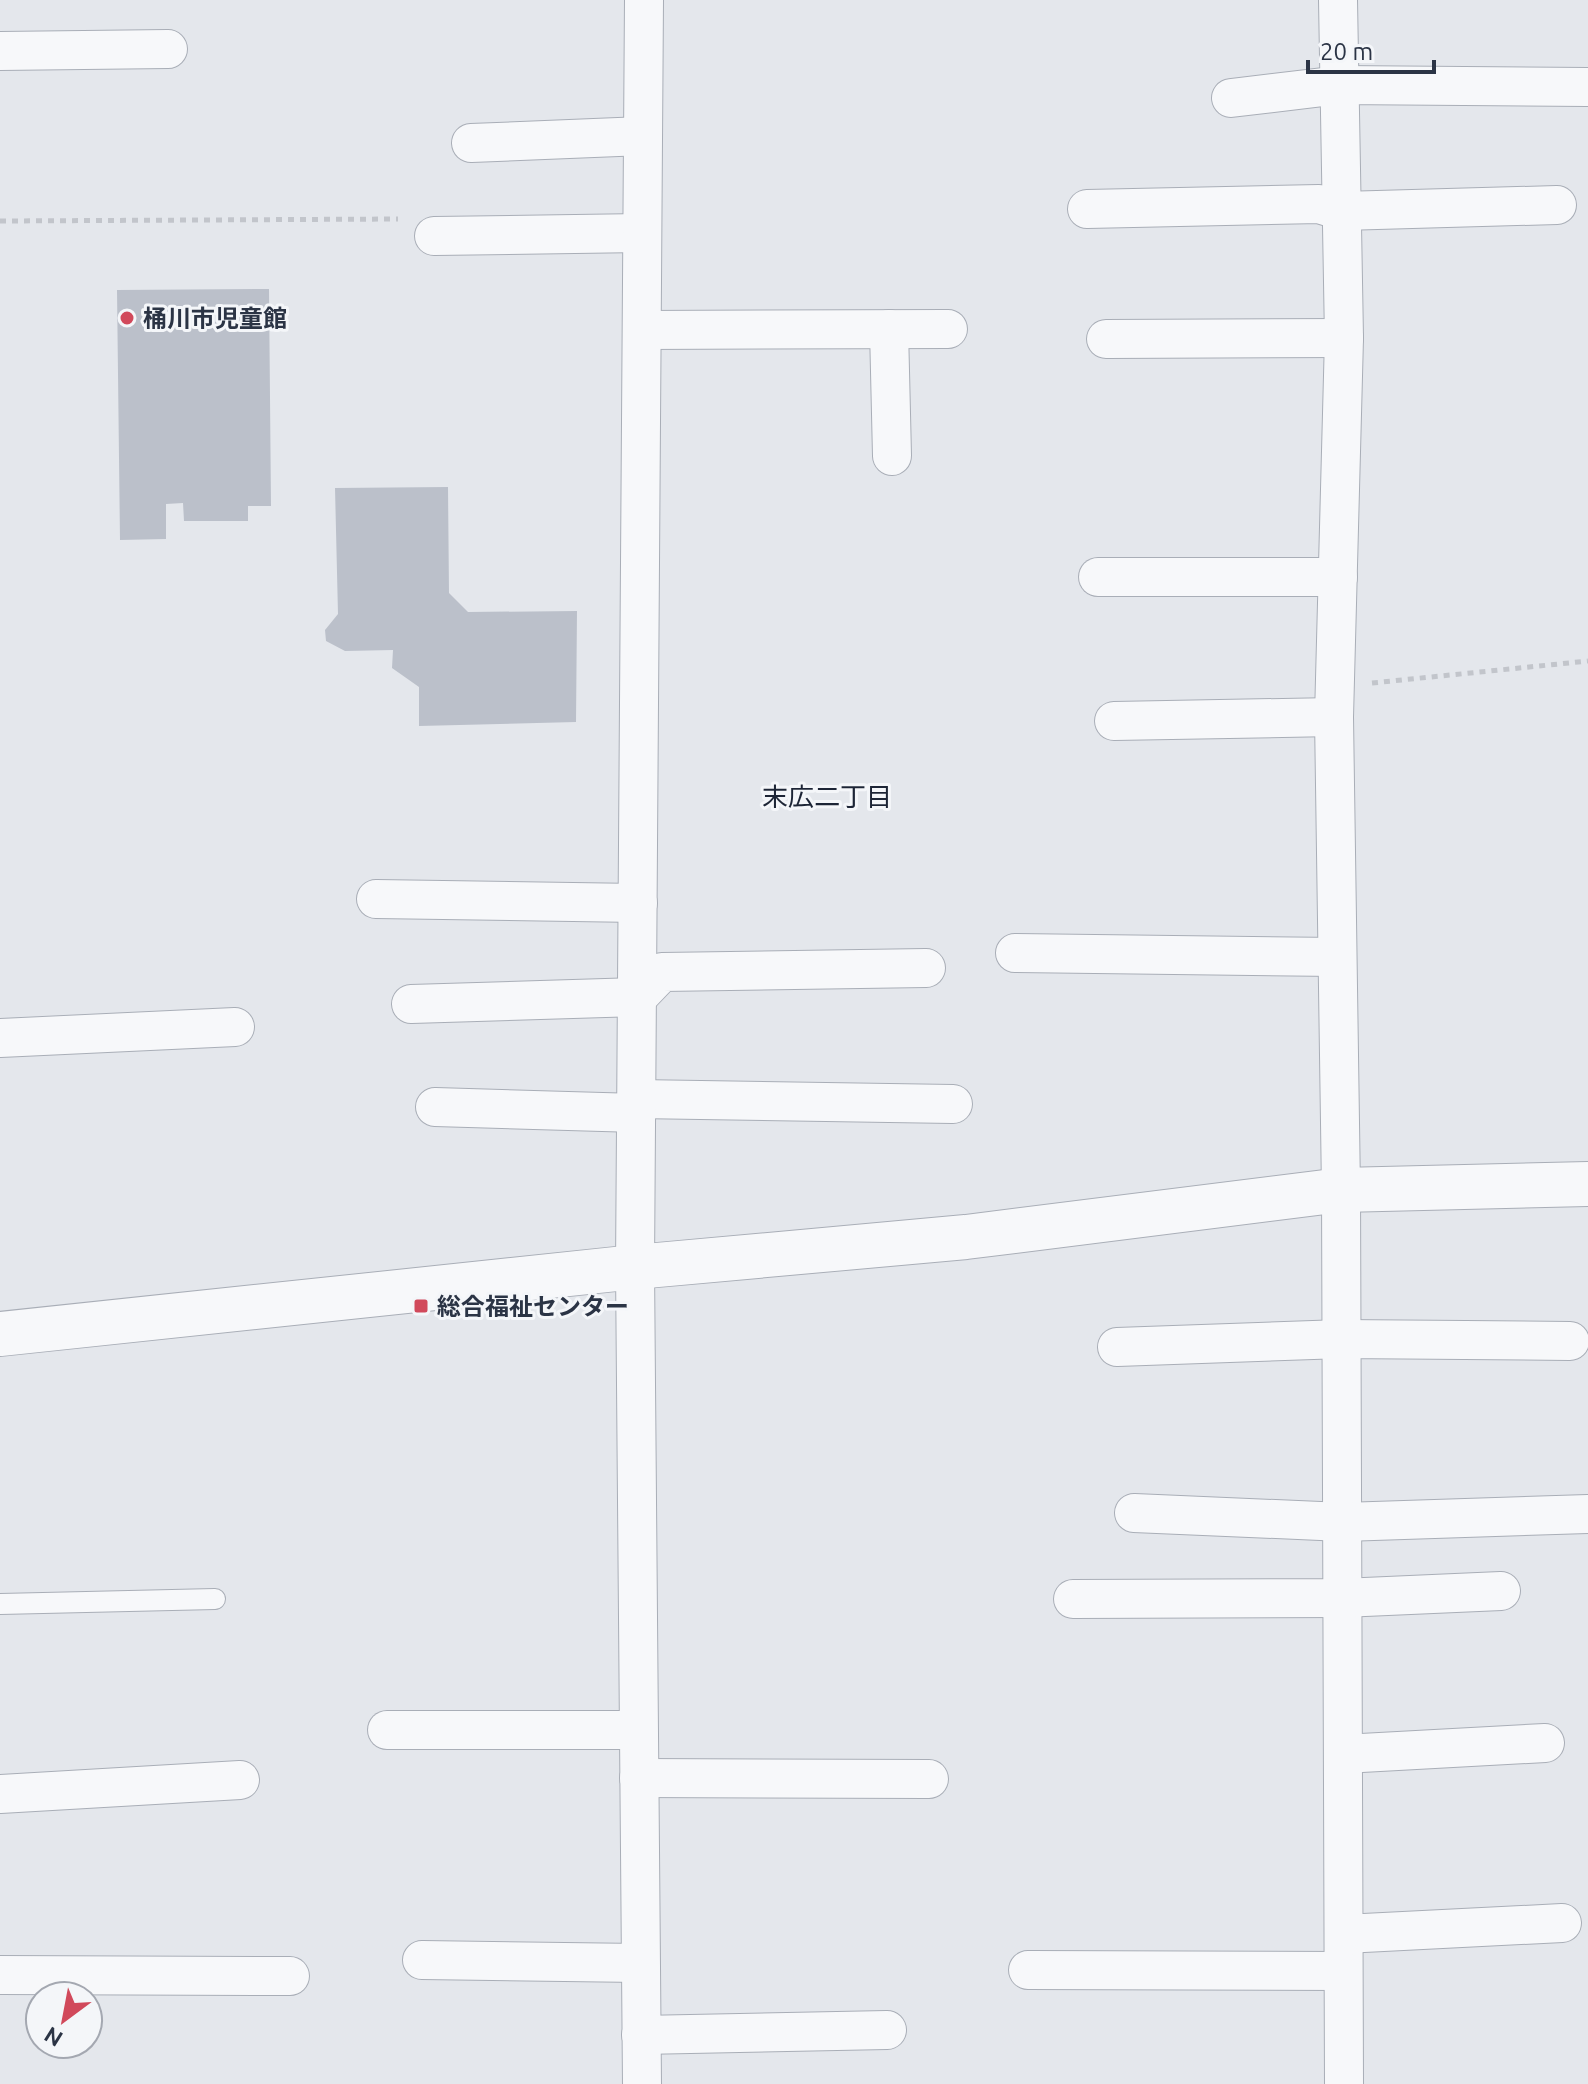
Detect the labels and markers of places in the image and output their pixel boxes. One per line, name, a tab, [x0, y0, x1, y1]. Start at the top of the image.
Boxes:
place label: 桶川市児童館	[143, 305, 287, 332]
marker: 桶川市児童館	[118, 309, 136, 327]
place label: 総合福祉センター	[437, 1293, 629, 1320]
marker: 総合福祉センター	[412, 1297, 430, 1315]

